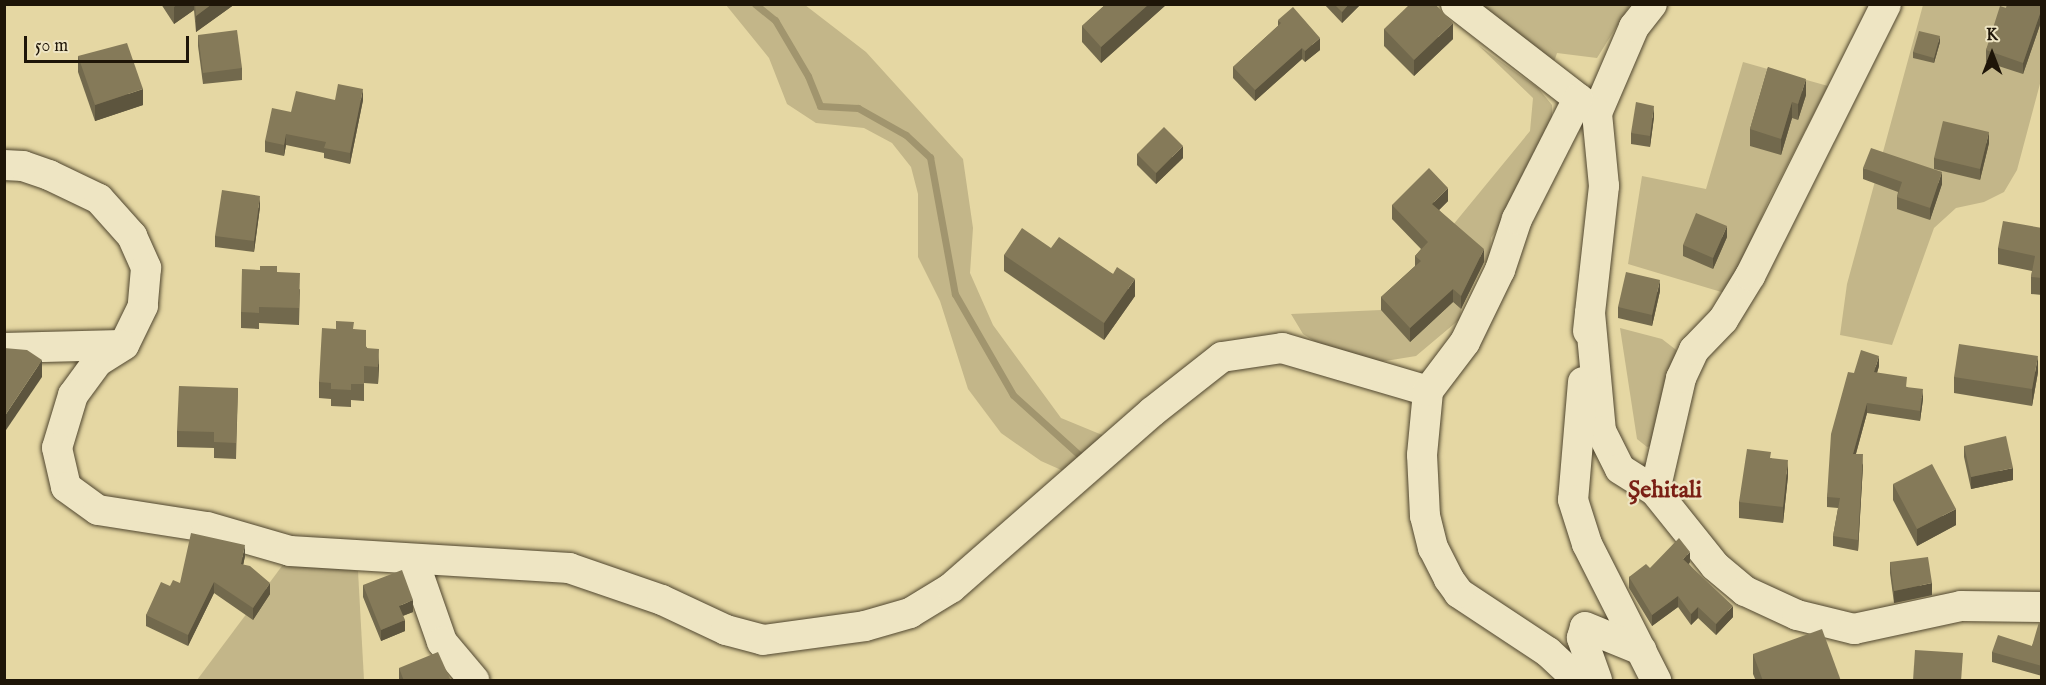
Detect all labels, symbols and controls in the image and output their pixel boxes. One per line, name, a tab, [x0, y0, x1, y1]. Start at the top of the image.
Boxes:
scale bar	[27, 24, 192, 62]
north arrow	[1962, 24, 2022, 84]
text: K	[1986, 26, 1998, 46]
text: 50 m	[35, 35, 68, 58]
district label: Şehitali	[1628, 477, 1702, 505]

